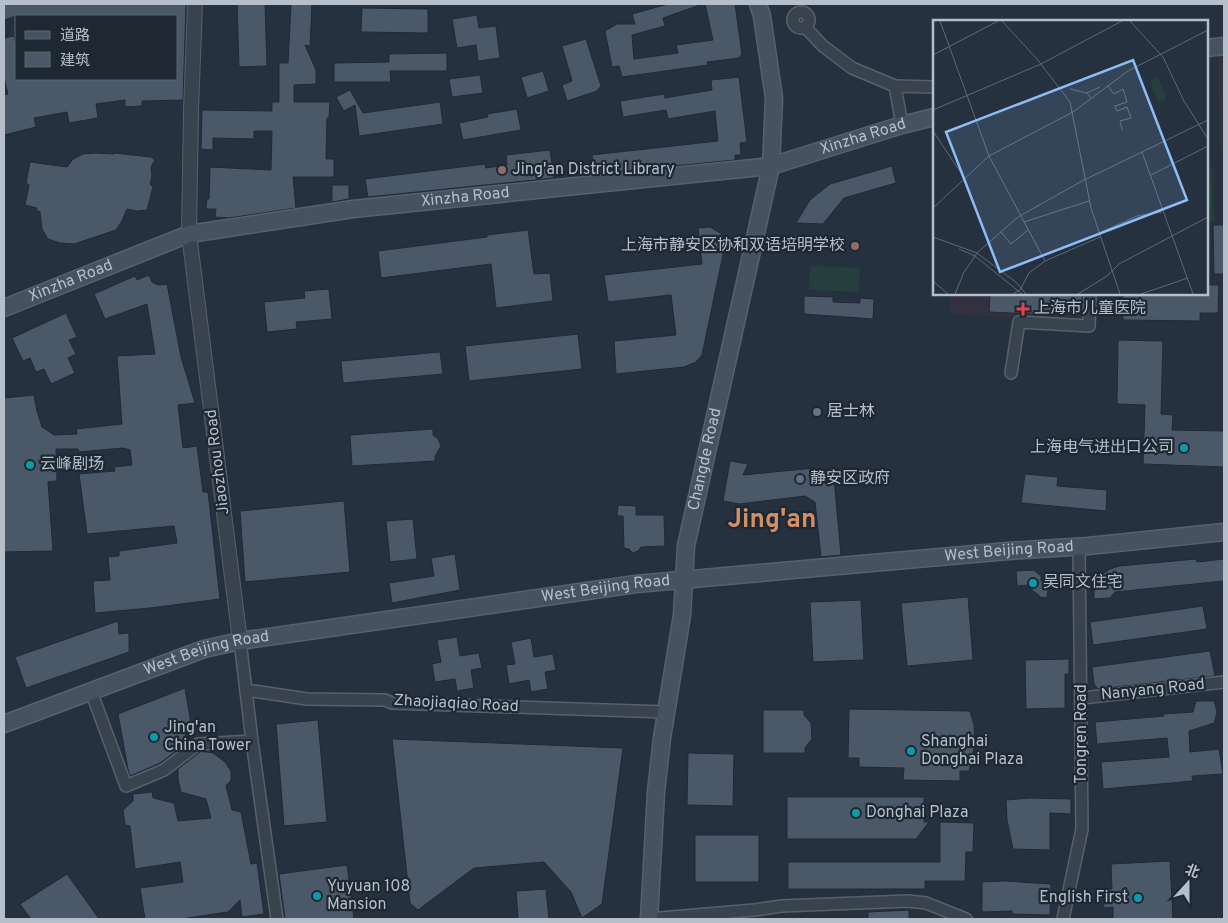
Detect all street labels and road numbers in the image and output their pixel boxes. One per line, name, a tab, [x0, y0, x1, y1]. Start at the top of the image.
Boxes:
street label: Xinzha Road	[818, 114, 909, 160]
street label: Xinzha Road	[420, 183, 511, 212]
street label: Xinzha Road	[26, 255, 116, 307]
street label: Changde Road	[684, 406, 727, 513]
street label: Jiaozhou Road	[202, 408, 234, 516]
street label: West Beijing Road	[943, 537, 1074, 567]
street label: West Beijing Road	[540, 571, 671, 607]
street label: West Beijing Road	[141, 627, 271, 681]
street label: Nanyang Road	[1100, 675, 1206, 705]
street label: Tongren Road	[1072, 684, 1092, 784]
street label: Zhaojiaqiao Road	[393, 691, 519, 717]

